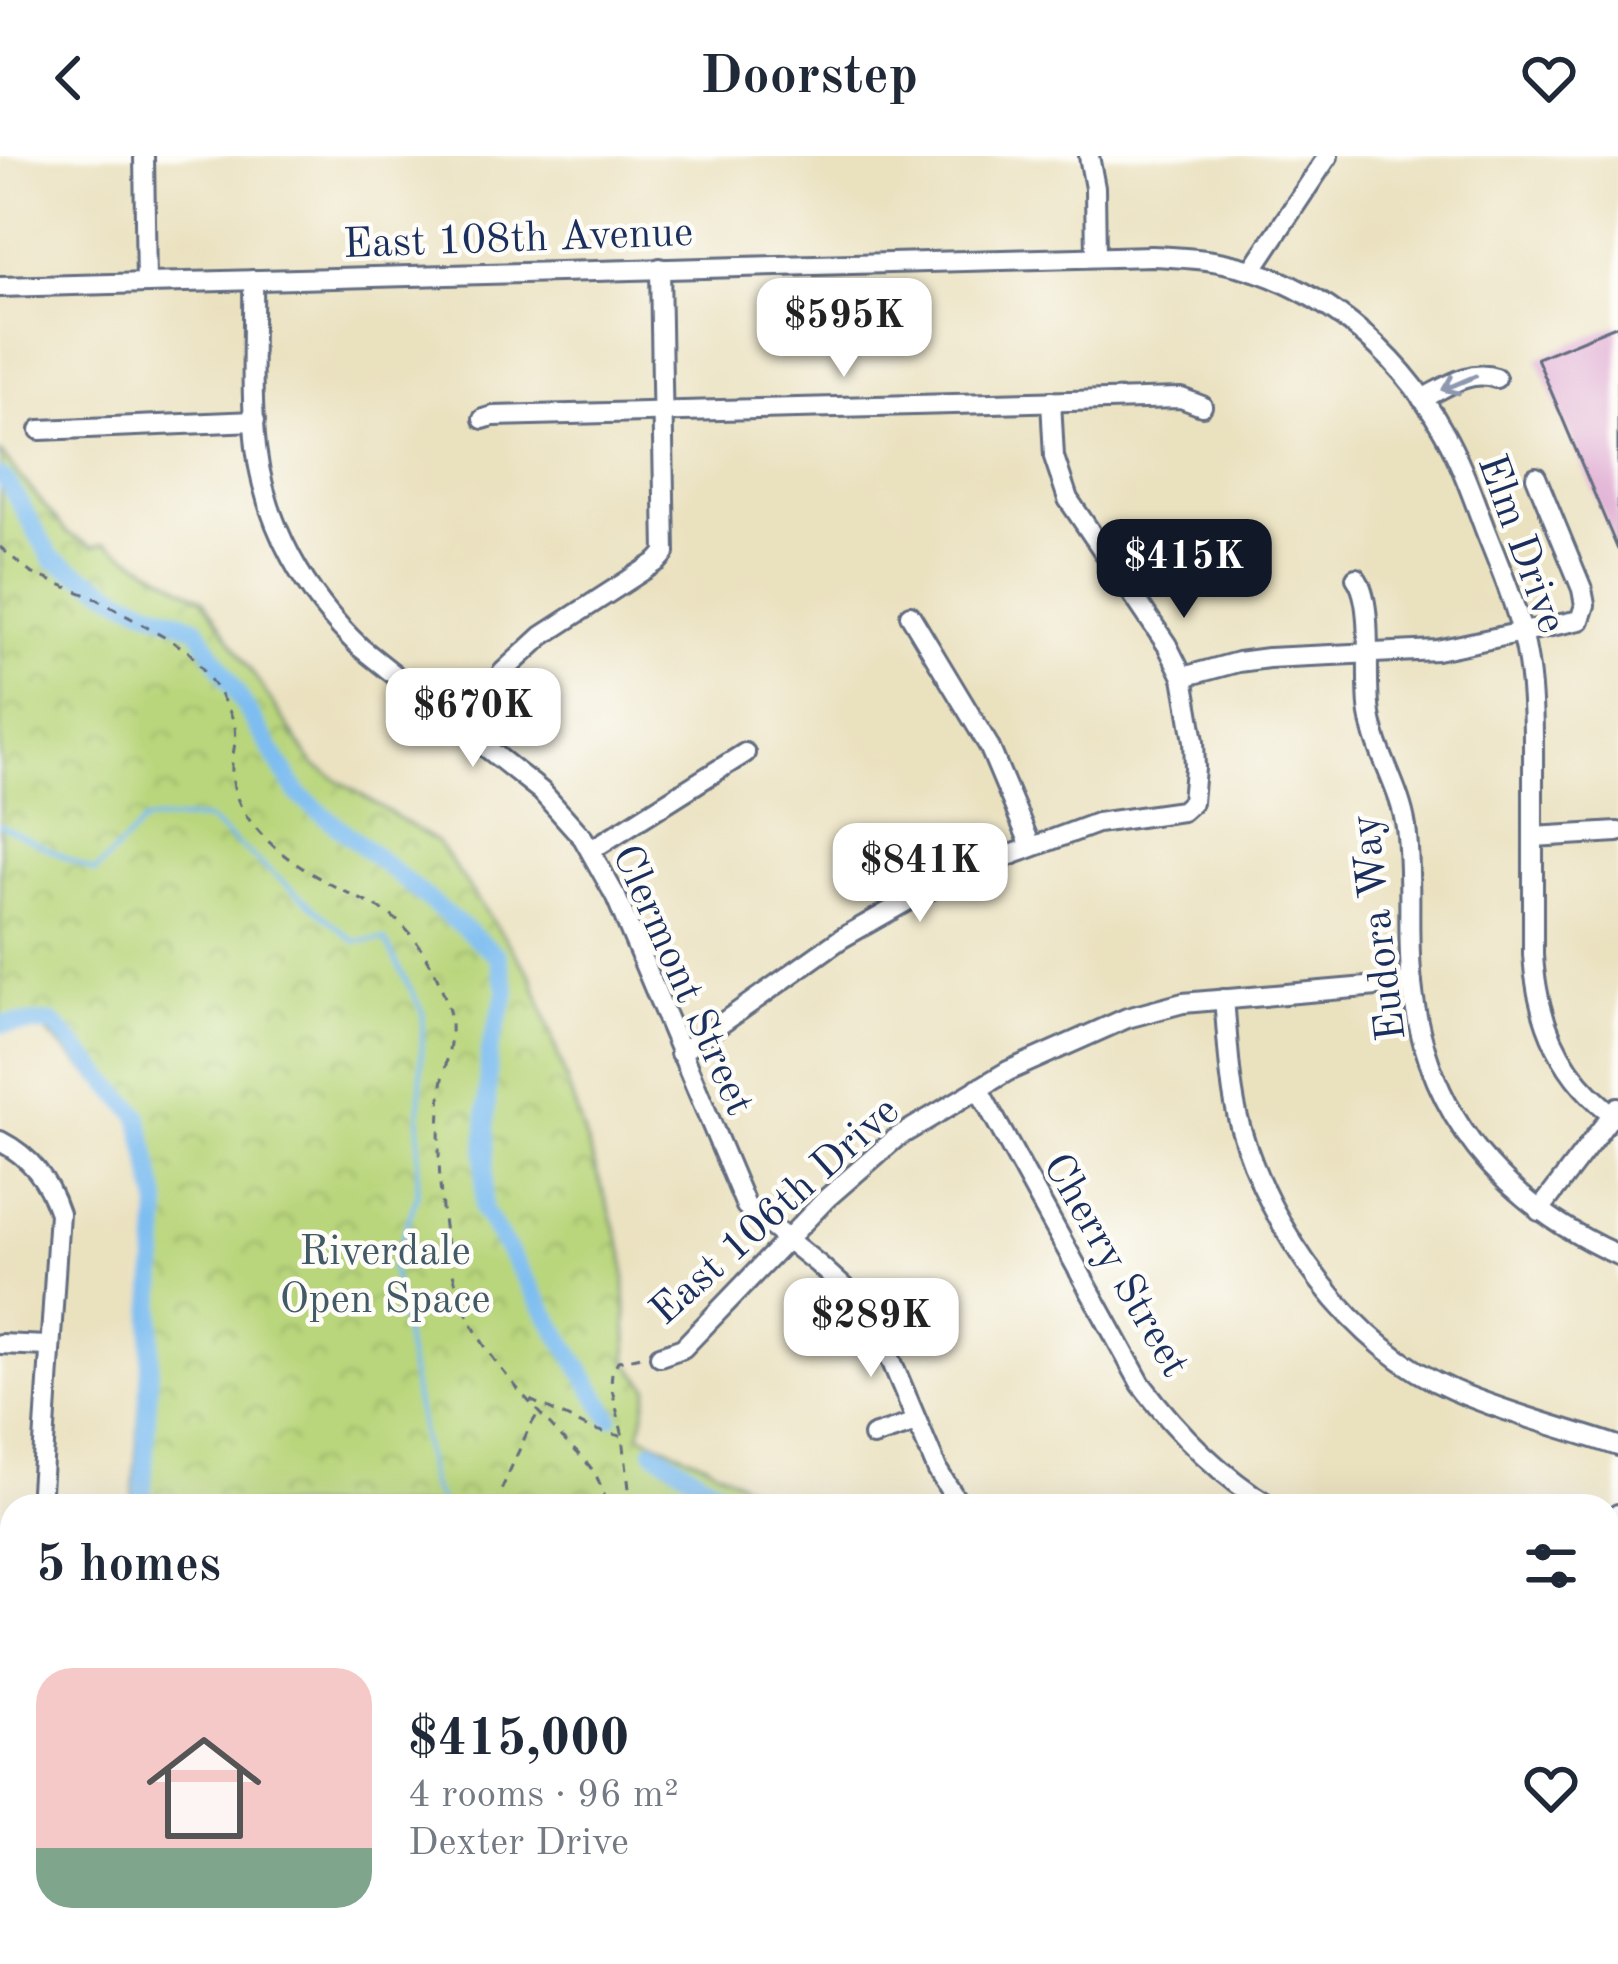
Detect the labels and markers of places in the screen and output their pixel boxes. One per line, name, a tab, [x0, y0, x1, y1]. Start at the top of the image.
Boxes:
pin: $595K	[760, 278, 928, 380]
pin: $415K	[1100, 519, 1268, 621]
pin: $670K	[389, 668, 557, 770]
pin: $841K	[836, 823, 1004, 925]
pin: $289K	[787, 1278, 955, 1380]

